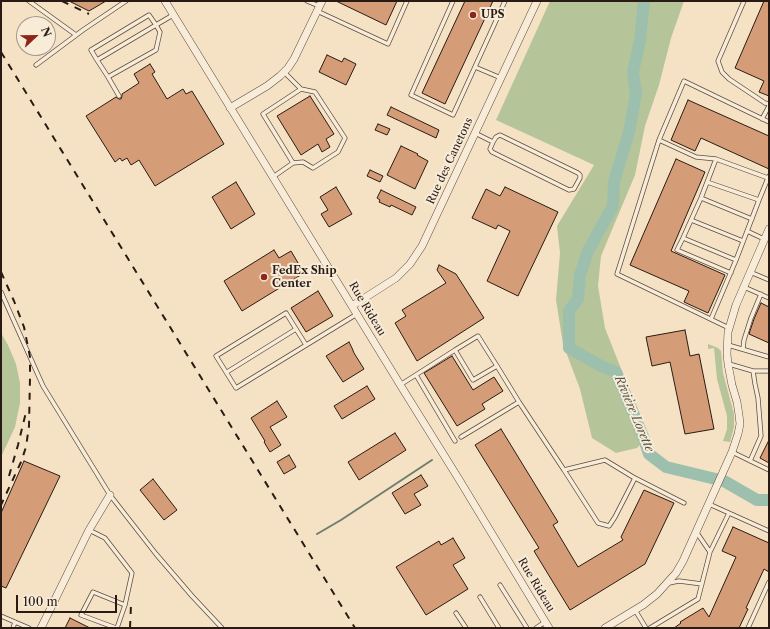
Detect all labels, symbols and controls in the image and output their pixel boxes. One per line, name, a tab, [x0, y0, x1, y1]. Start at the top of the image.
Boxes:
place label: UPS	[481, 8, 505, 22]
marker: UPS	[468, 10, 478, 20]
north arrow	[16, 16, 56, 56]
text: N	[38, 25, 54, 39]
street label: Rue des Canetons	[424, 116, 476, 206]
place label: FedEx Ship Center	[272, 264, 337, 290]
marker: FedEx Ship Center	[259, 272, 269, 282]
street label: Rue Rideau	[346, 280, 388, 338]
water label: Rivière Lorette	[611, 374, 657, 454]
street label: Rue Rideau	[515, 556, 557, 614]
scale bar	[18, 587, 119, 613]
text: 100 m	[23, 594, 58, 609]

